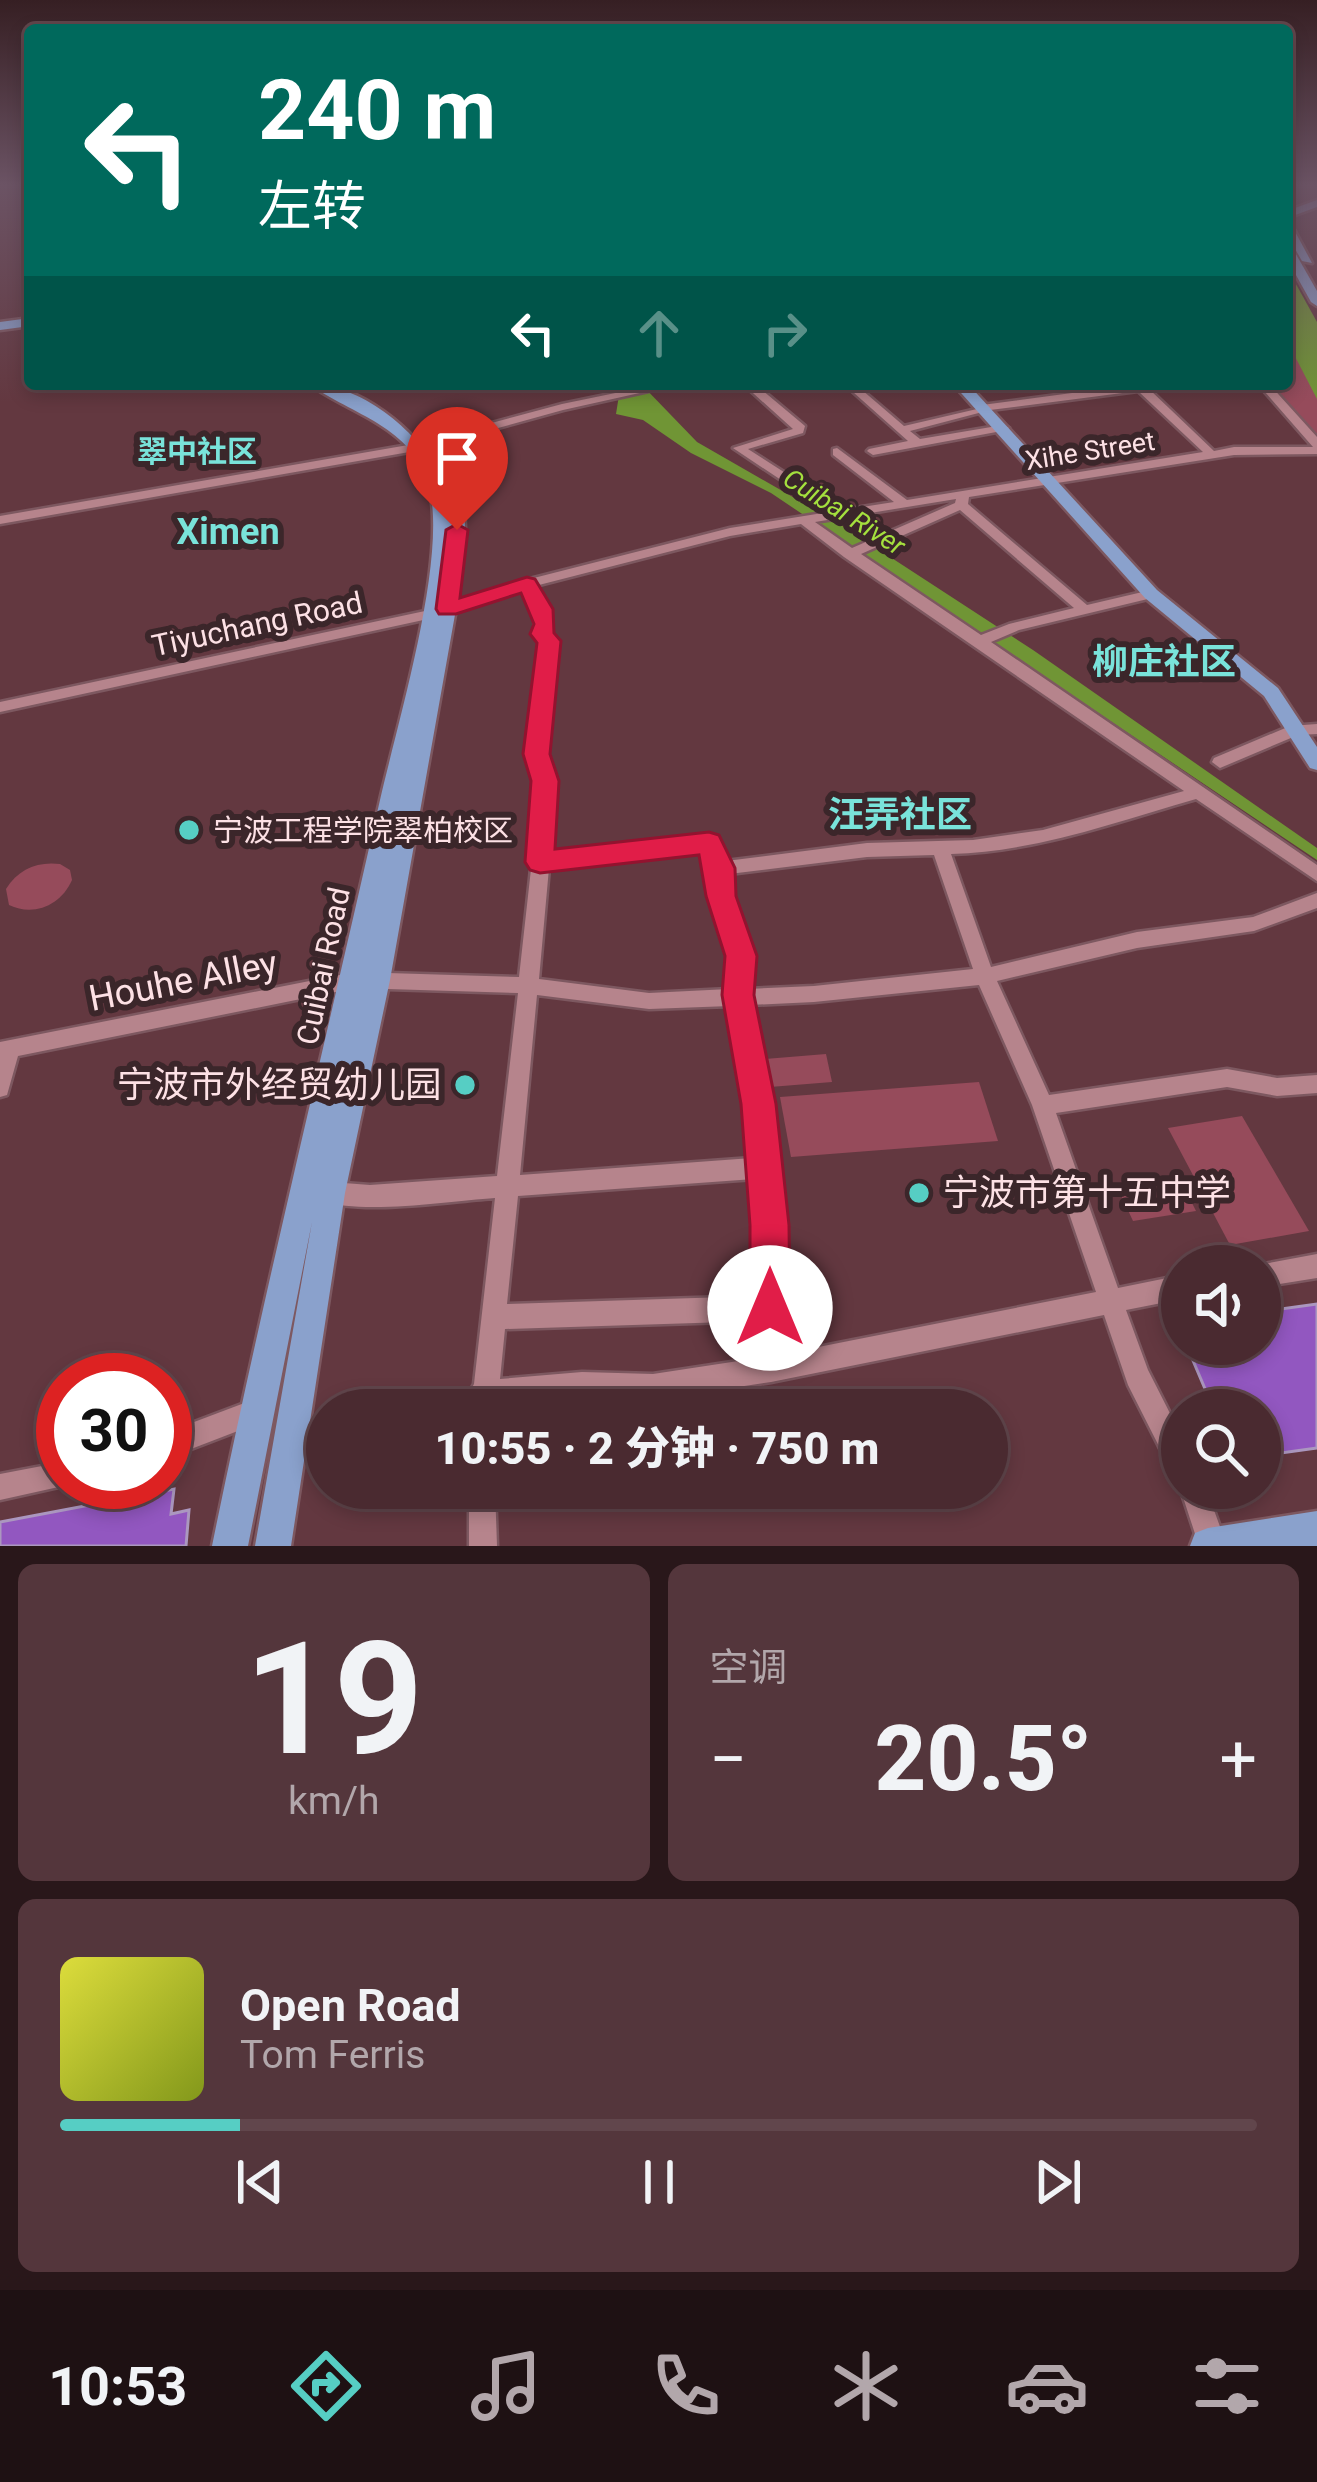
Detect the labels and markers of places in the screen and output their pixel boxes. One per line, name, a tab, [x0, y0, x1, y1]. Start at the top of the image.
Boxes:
pin	[406, 407, 508, 530]
place label: 宁波工程学院翠柏校区	[213, 813, 513, 848]
marker: 宁波工程学院翠柏校区	[176, 817, 202, 843]
place label: 宁波市外经贸幼儿园	[117, 1064, 441, 1106]
marker: 宁波市外经贸幼儿园	[452, 1072, 478, 1098]
place label: 宁波市第十五中学	[943, 1172, 1231, 1214]
marker: 宁波市第十五中学	[906, 1180, 932, 1206]

